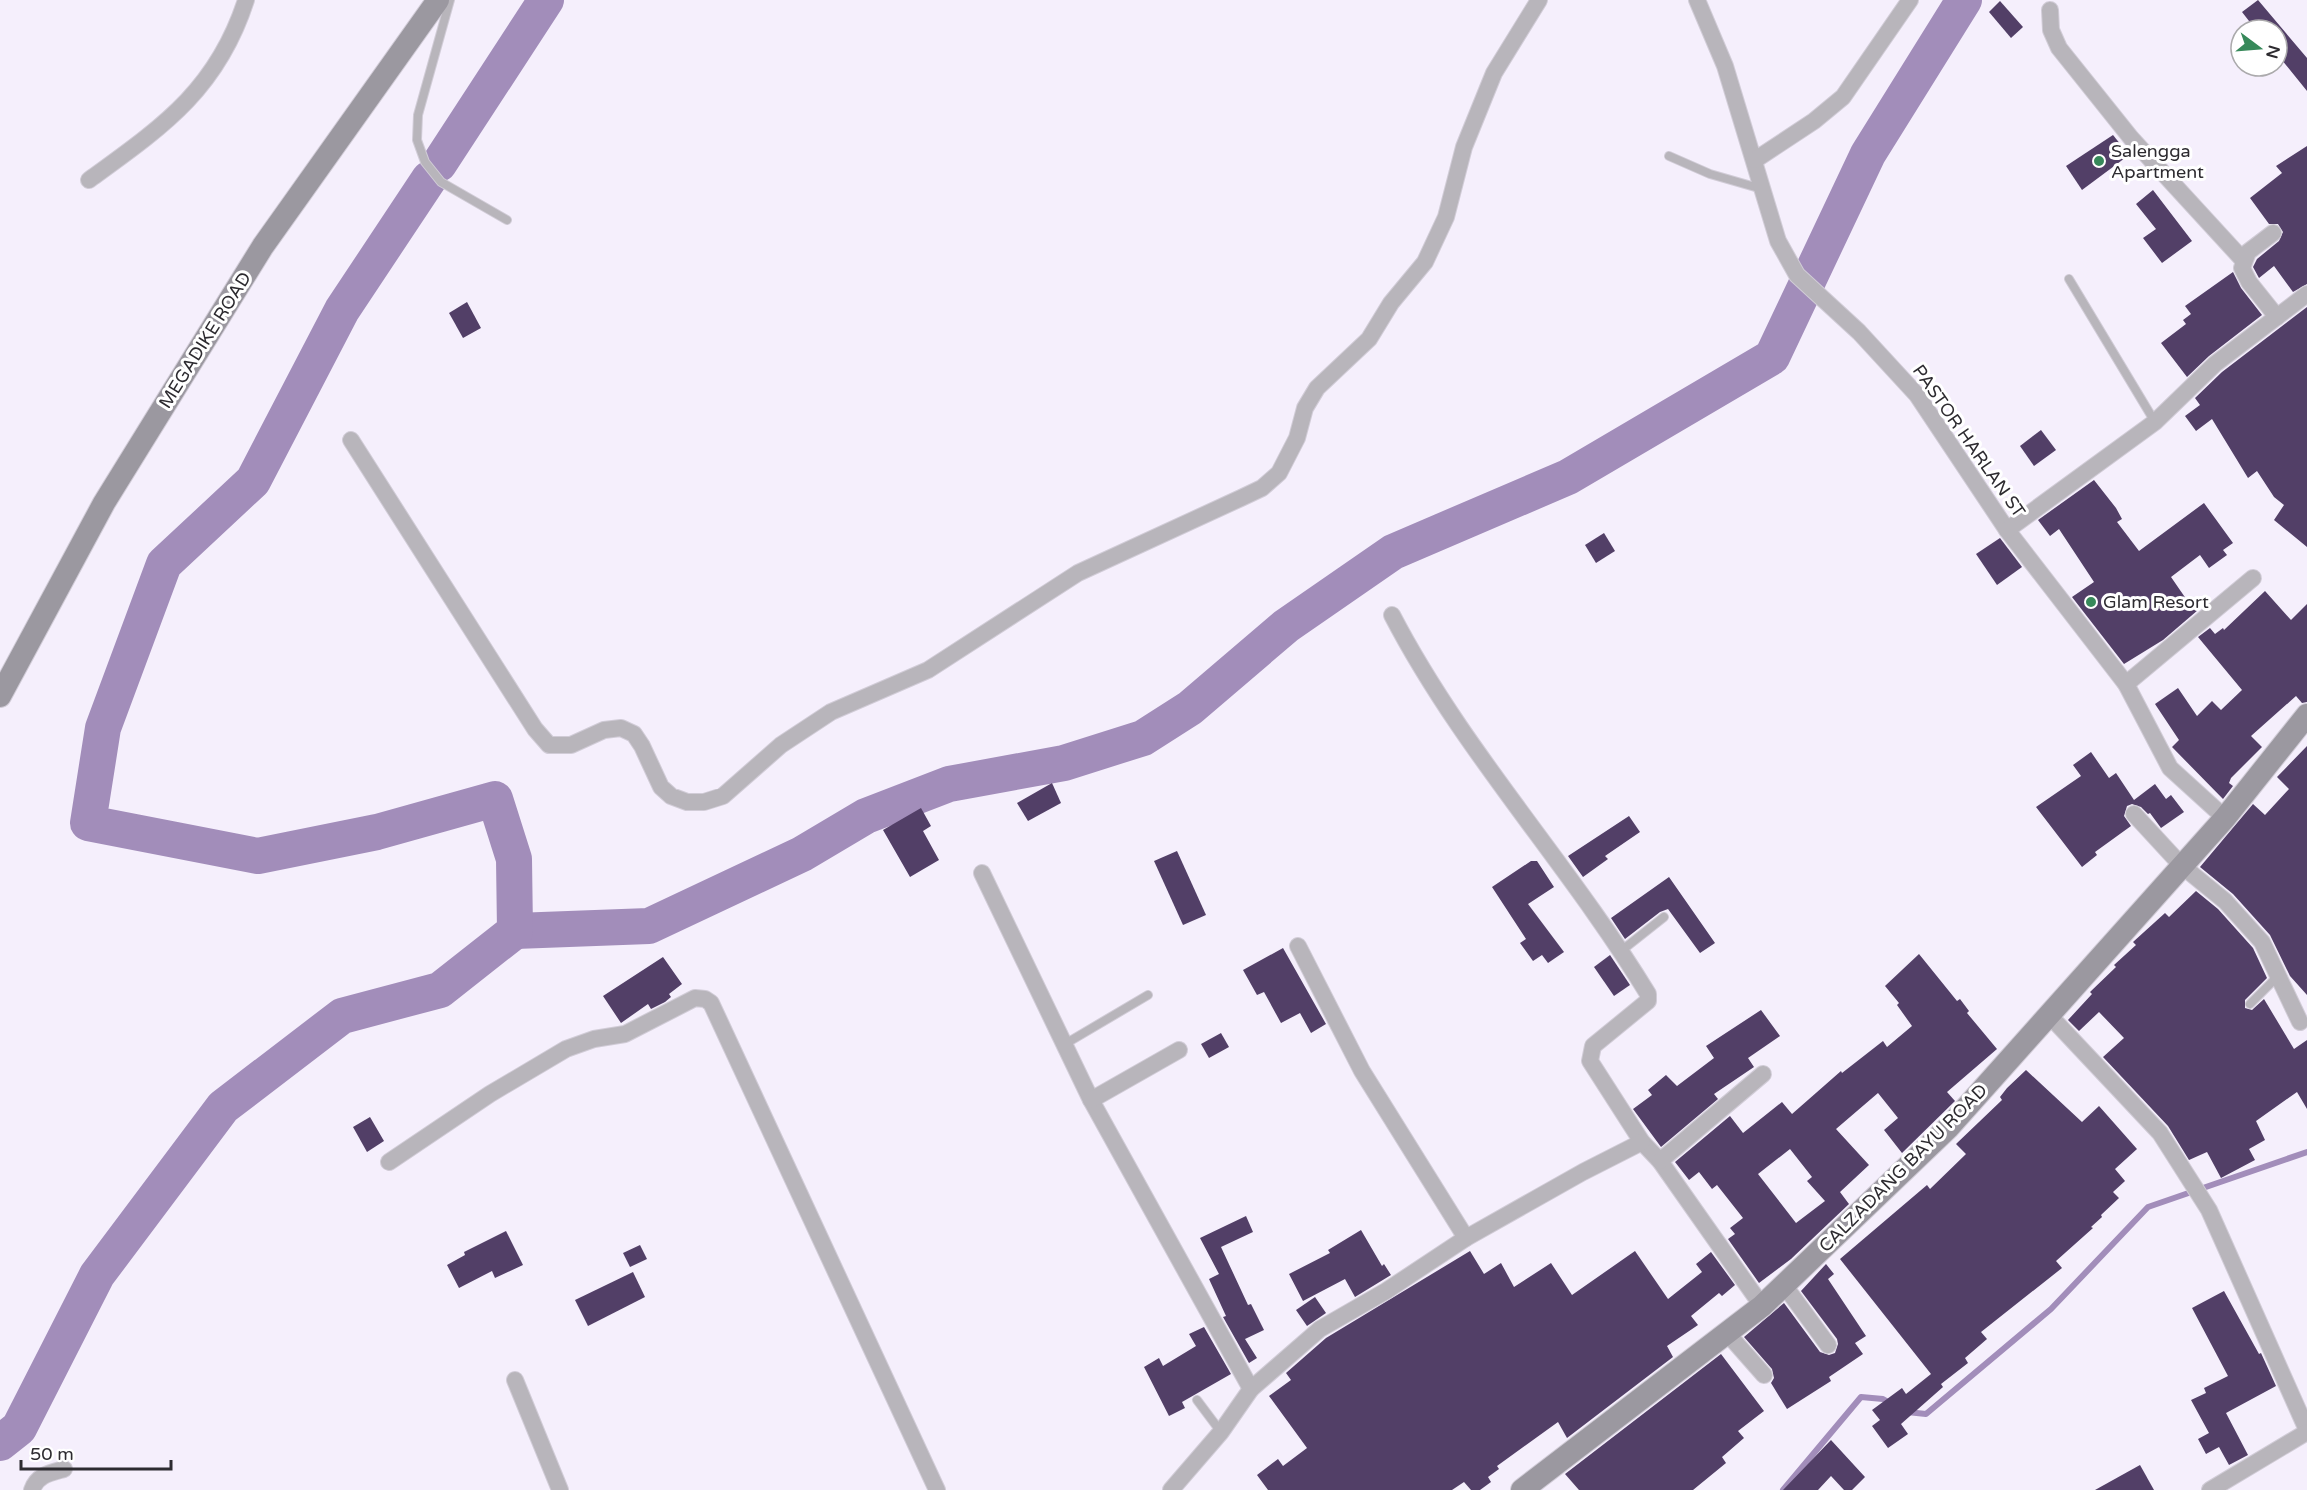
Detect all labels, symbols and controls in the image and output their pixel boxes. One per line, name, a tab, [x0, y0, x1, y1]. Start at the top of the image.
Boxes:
north arrow	[2229, 18, 2289, 78]
text: N	[2261, 43, 2284, 61]
place label: Salengga Apartment	[2111, 140, 2204, 183]
marker: Salengga Apartment	[2092, 154, 2106, 168]
street label: MEGADIKE ROAD	[154, 268, 256, 412]
street label: PASTOR HARLAN ST	[1908, 360, 2030, 522]
place label: Glam Resort	[2103, 591, 2209, 613]
marker: Glam Resort	[2084, 595, 2098, 609]
street label: CALZADANG BAYU ROAD	[1814, 1079, 1992, 1257]
scale bar	[21, 1433, 171, 1471]
text: 50 m	[30, 1443, 74, 1465]

